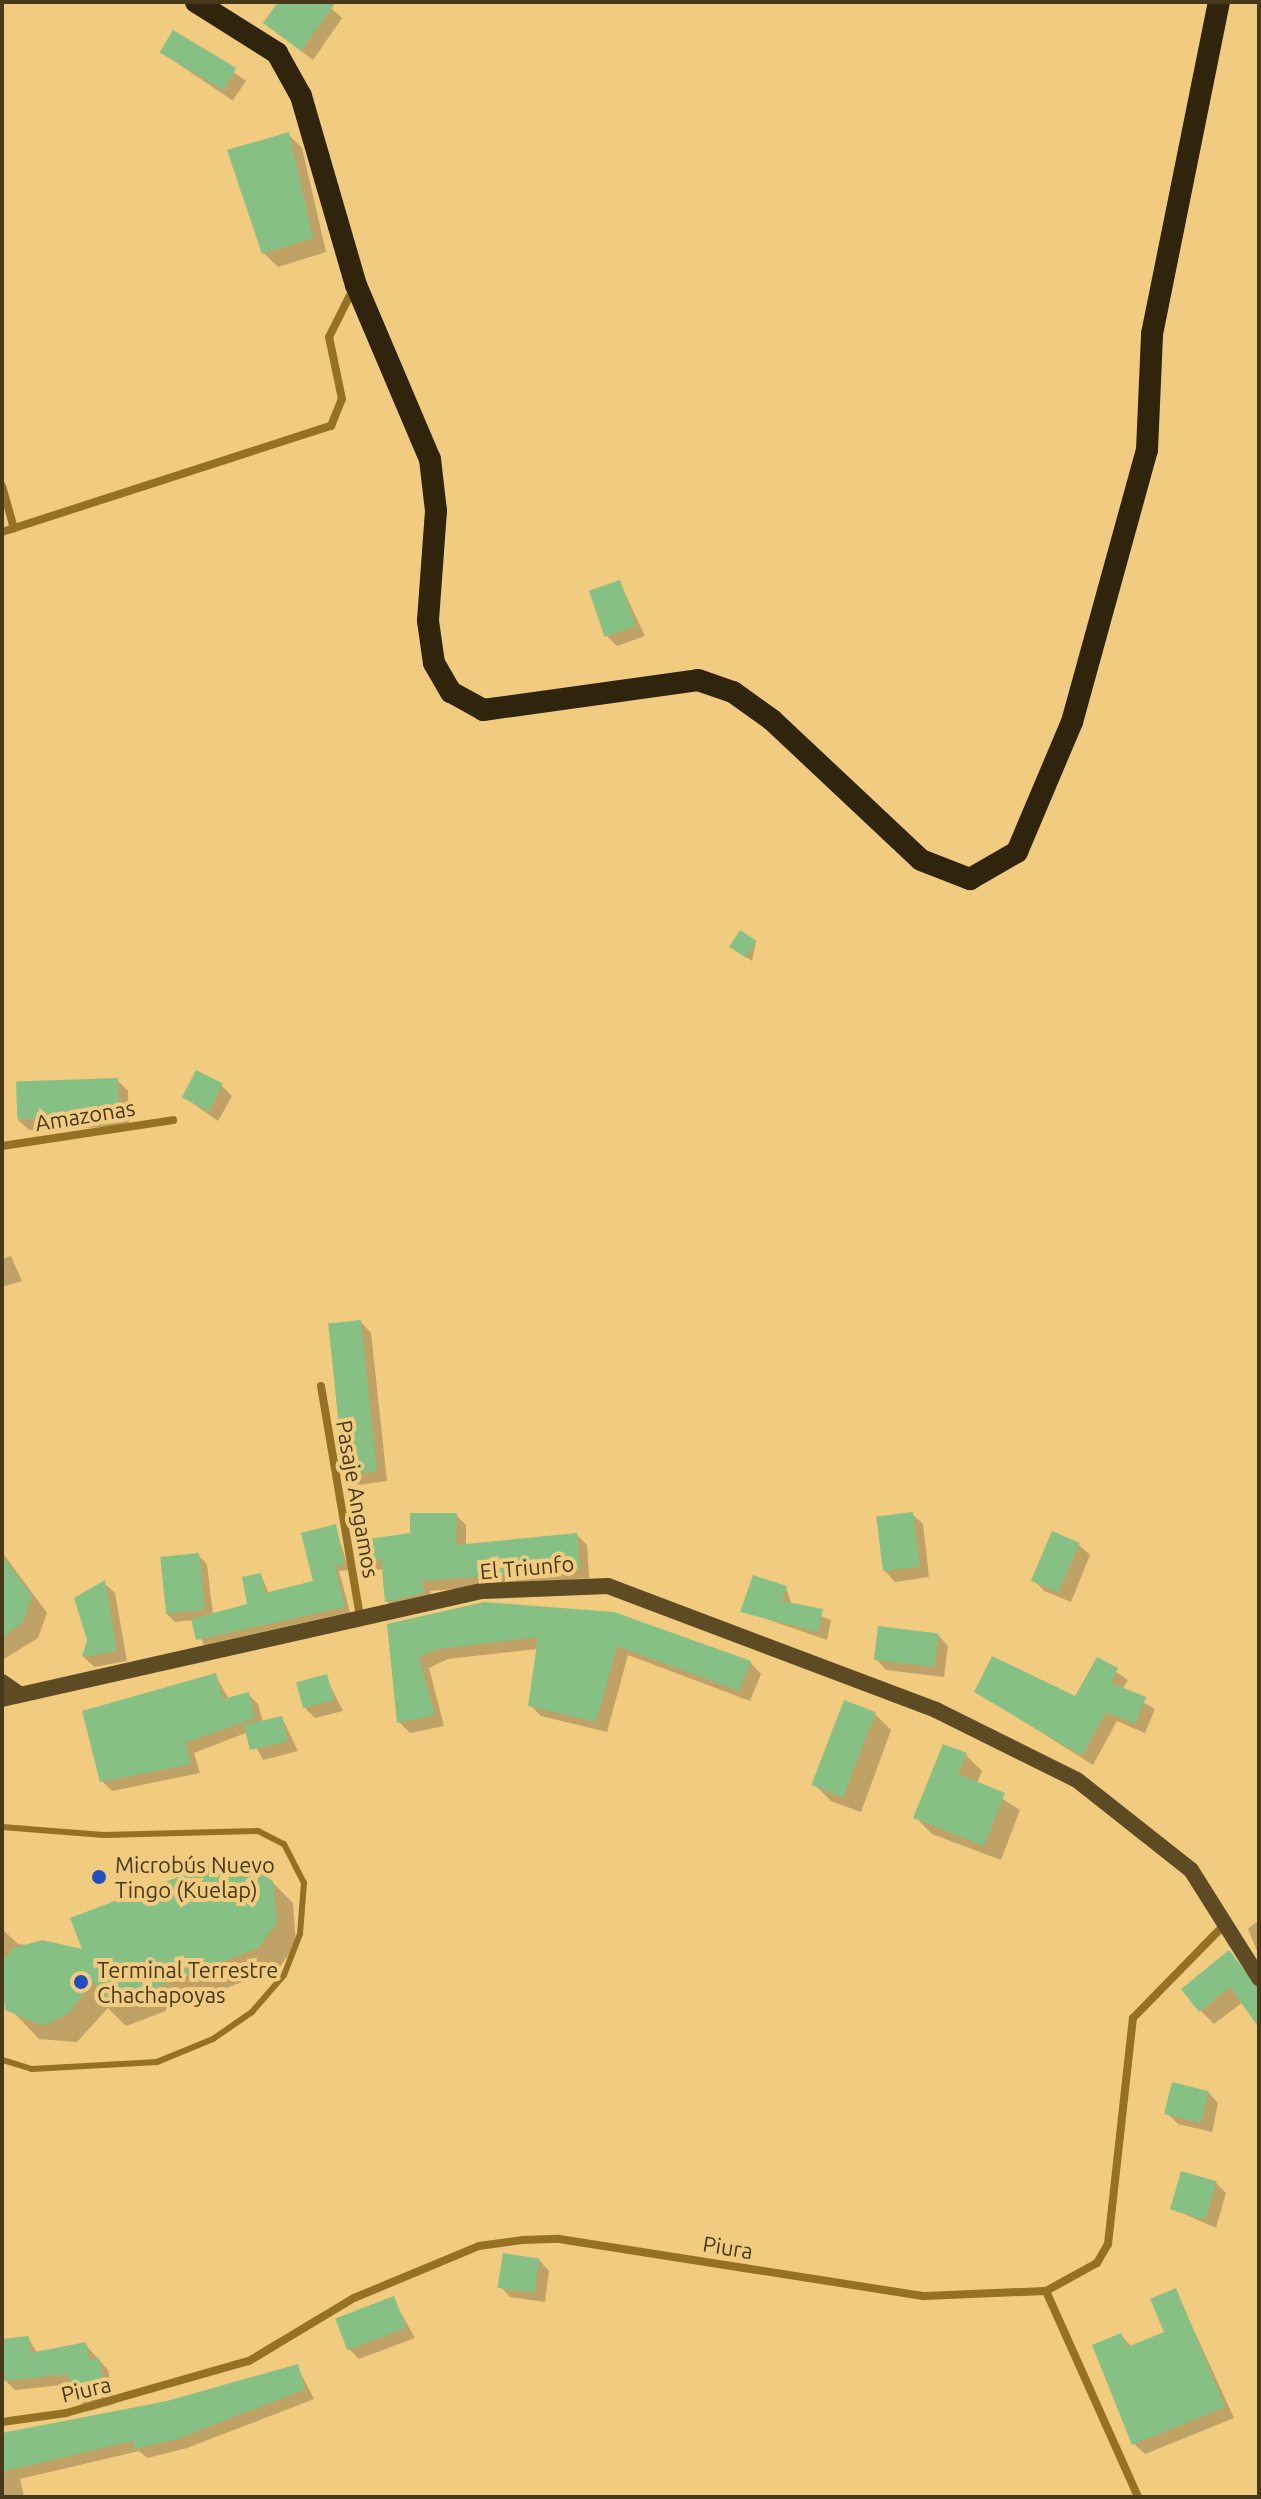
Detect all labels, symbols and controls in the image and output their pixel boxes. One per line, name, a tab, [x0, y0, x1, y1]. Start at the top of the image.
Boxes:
street label: Amazonas	[33, 1094, 137, 1136]
street label: Pasaje Angamos	[331, 1418, 385, 1580]
street label: El Triunfo	[479, 1550, 575, 1584]
place label: Microbús Nuevo Tingo (Kuelap)	[115, 1851, 275, 1902]
marker: Microbús Nuevo Tingo (Kuelap)	[90, 1868, 108, 1886]
place label: Terminal Terrestre Chachapoyas	[97, 1956, 278, 2008]
marker: Terminal Terrestre Chachapoyas	[72, 1973, 90, 1991]
street label: Piura	[701, 2230, 755, 2264]
street label: Piura	[58, 2370, 114, 2408]

